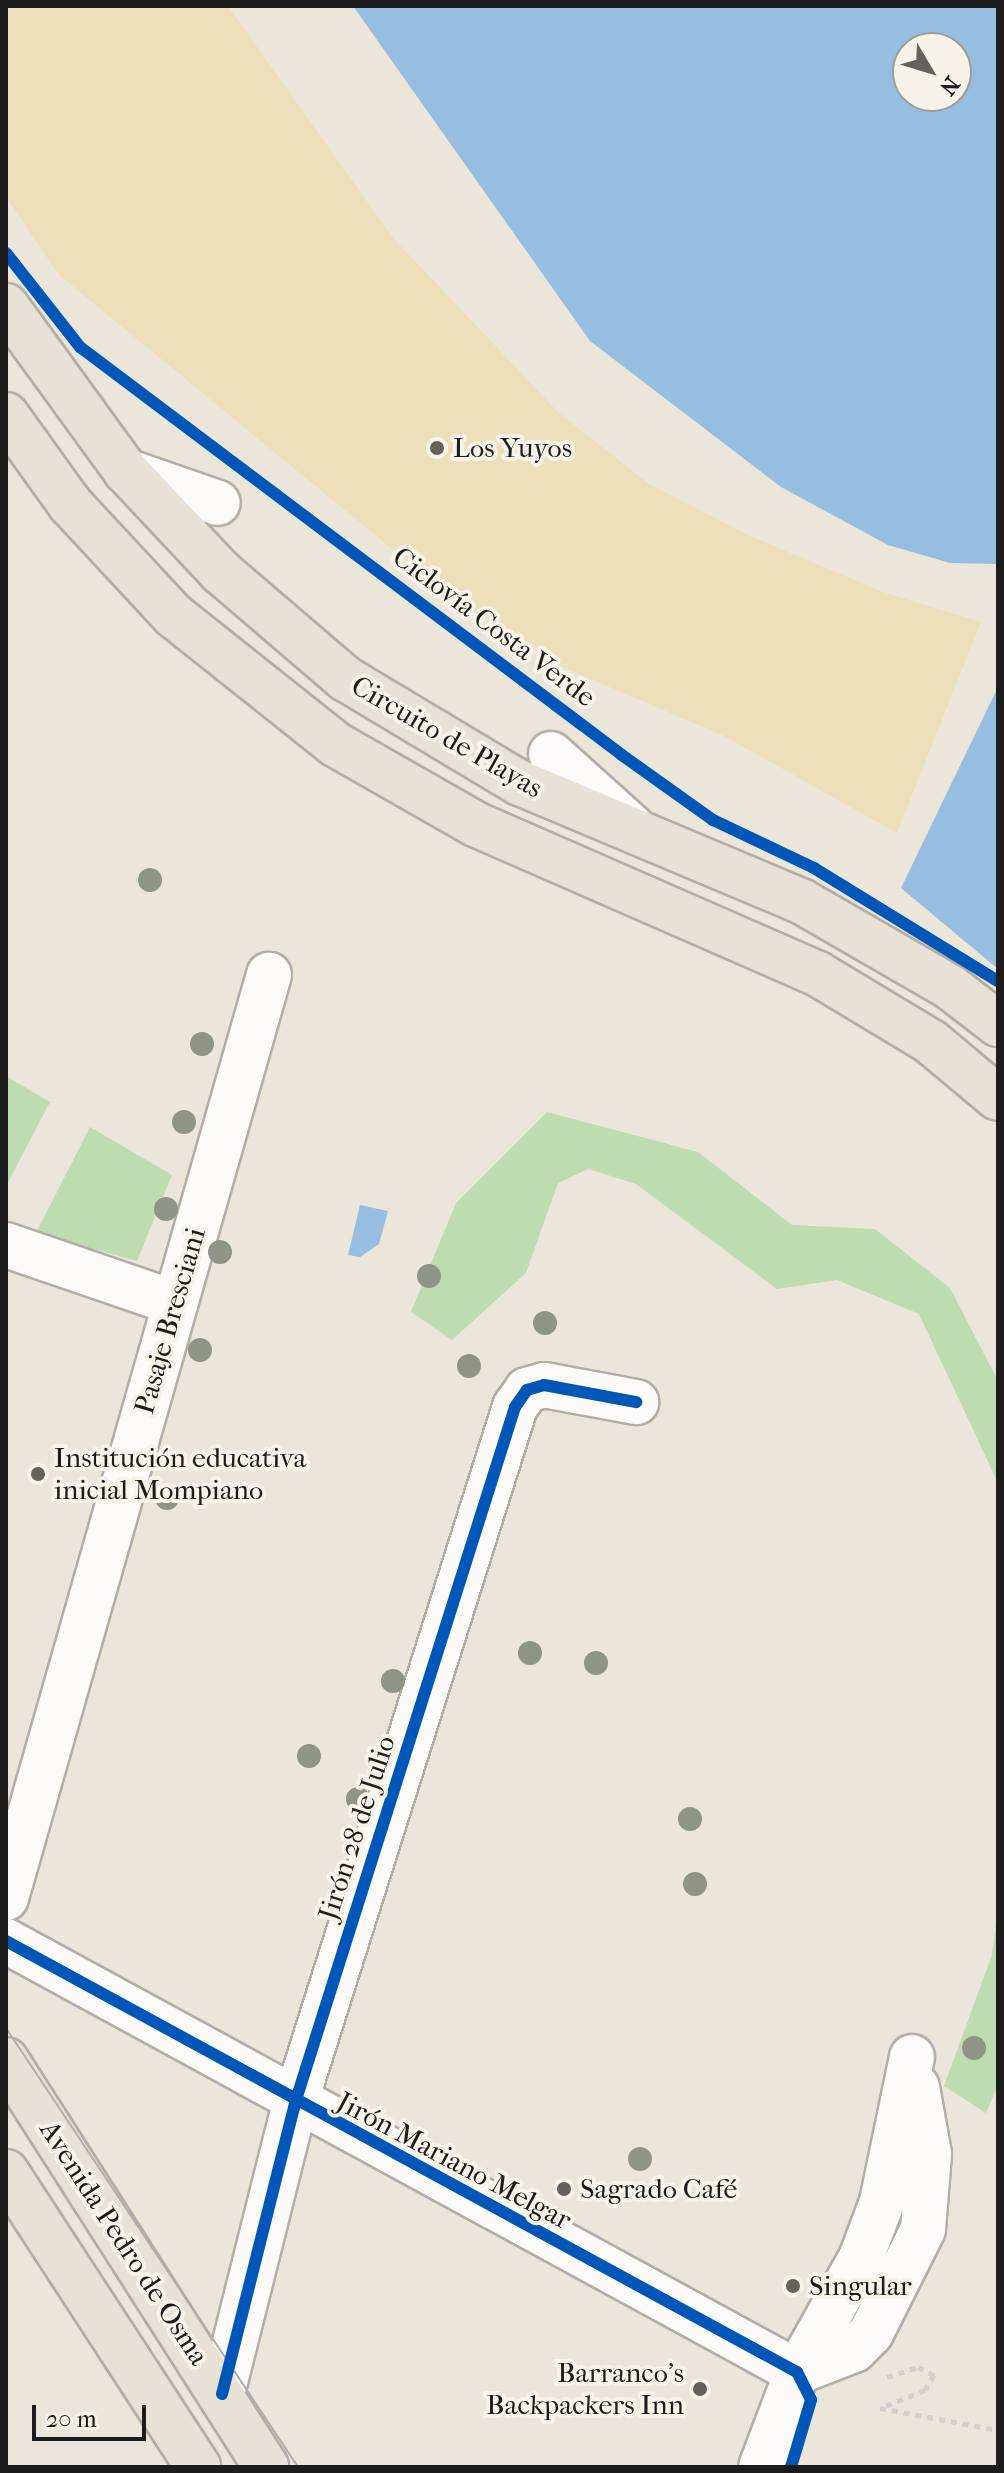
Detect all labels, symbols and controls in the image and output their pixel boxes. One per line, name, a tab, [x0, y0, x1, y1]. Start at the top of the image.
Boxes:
north arrow	[892, 32, 972, 112]
text: N	[934, 71, 965, 100]
place label: Los Yuyos	[453, 431, 572, 465]
marker: Los Yuyos	[428, 439, 446, 457]
street label: Ciclovía Costa Verde	[386, 540, 602, 714]
street label: Circuito de Playas	[345, 669, 549, 805]
street label: Pasaje Bresciani	[127, 1224, 213, 1418]
place label: Institución educativa inicial Mompiano	[54, 1441, 307, 1507]
marker: Institución educativa inicial Mompiano	[29, 1465, 47, 1483]
street label: Jirón 28 de Julio	[311, 1732, 403, 1924]
street label: Jirón Mariano Melgar	[331, 2085, 577, 2237]
street label: Avenida Pedro de Osma	[32, 2115, 216, 2371]
place label: Sagrado Café	[580, 2172, 737, 2206]
marker: Sagrado Café	[555, 2180, 573, 2198]
place label: Singular	[809, 2269, 912, 2303]
marker: Singular	[784, 2277, 802, 2295]
place label: Barranco's Backpackers Inn	[486, 2356, 684, 2422]
marker: Barranco's Backpackers Inn	[691, 2380, 709, 2398]
scale bar	[36, 2389, 150, 2439]
text: 20 m	[46, 2405, 97, 2433]

